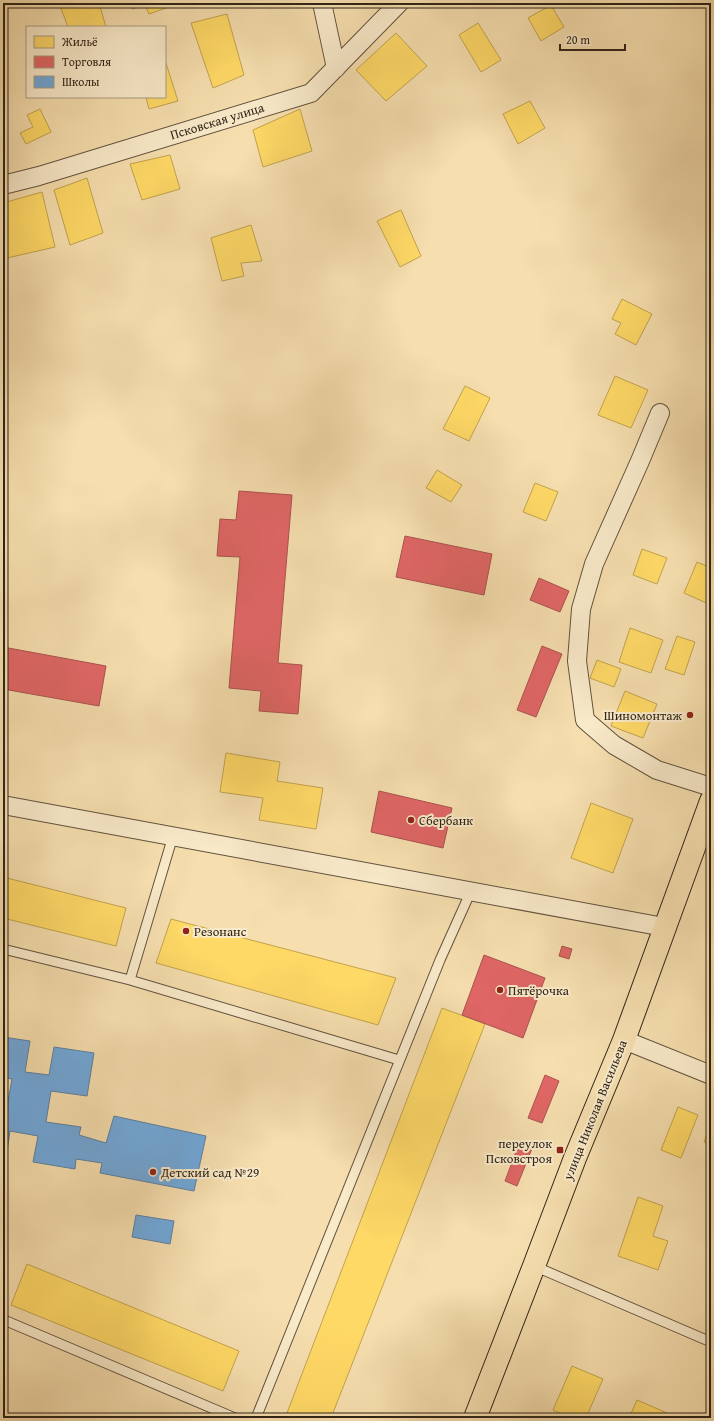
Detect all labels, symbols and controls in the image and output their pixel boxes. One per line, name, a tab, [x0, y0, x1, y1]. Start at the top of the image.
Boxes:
legend	[26, 26, 166, 98]
scale bar	[560, 26, 625, 52]
text: 20 m	[566, 31, 590, 48]
text: Жильё	[61, 33, 98, 50]
text: Торговля	[62, 53, 111, 70]
text: Школы	[62, 73, 100, 90]
street label: Псковская улица	[168, 97, 267, 144]
place label: Шиномонтаж	[604, 706, 682, 725]
marker: Шиномонтаж	[685, 710, 695, 720]
place label: Сбербанк	[419, 811, 473, 830]
marker: Сбербанк	[406, 815, 416, 825]
place label: Резонанс	[194, 922, 247, 941]
marker: Резонанс	[181, 926, 191, 936]
place label: Пятёрочка	[508, 981, 570, 1000]
marker: Пятёрочка	[495, 985, 505, 995]
street label: улица Николая Васильева	[558, 1036, 632, 1184]
place label: переулок Псковстроя	[486, 1134, 552, 1168]
marker: переулок Псковстроя	[555, 1145, 565, 1155]
place label: Детский сад №29	[160, 1163, 259, 1182]
marker: Детский сад №29	[148, 1167, 158, 1177]

